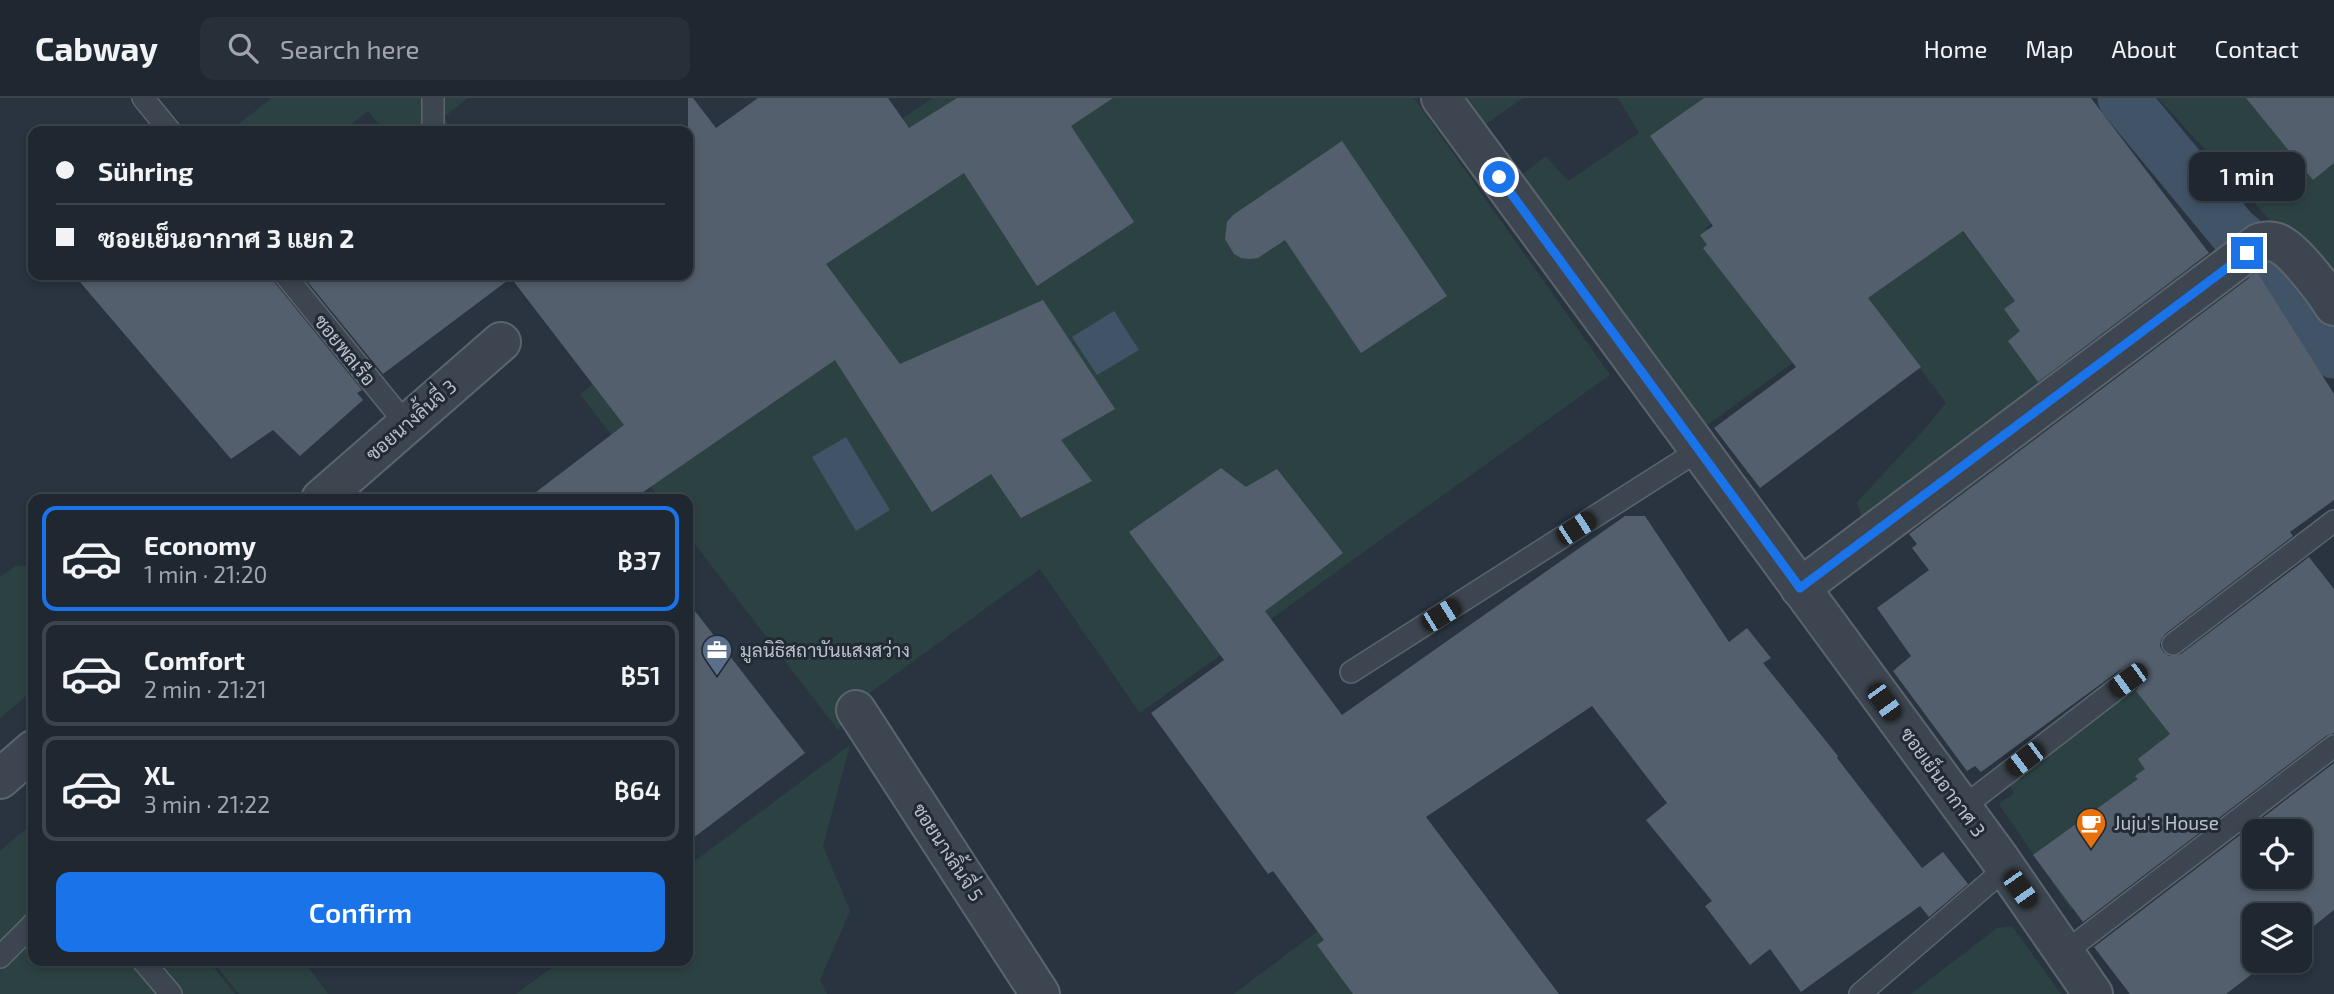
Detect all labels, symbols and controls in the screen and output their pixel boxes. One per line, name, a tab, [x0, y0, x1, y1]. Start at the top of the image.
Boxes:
search box	[200, 17, 690, 80]
text: Cabway	[35, 28, 158, 68]
icon: search	[224, 29, 262, 67]
text: Search here	[280, 33, 420, 64]
text: Home	[1924, 34, 1987, 63]
text: Map	[2025, 34, 2073, 63]
text: About	[2111, 34, 2177, 63]
text: Contact	[2215, 34, 2299, 63]
callout: 1 min	[2189, 152, 2305, 200]
text: Sühring	[98, 155, 193, 186]
route start	[1483, 161, 1515, 193]
text: 1 min	[2220, 162, 2274, 190]
text: ซอยเย็นอากาศ 3 แยก 2	[98, 222, 354, 253]
route end	[2231, 237, 2263, 269]
street label: ซอยพลเรือ	[310, 310, 381, 390]
street label: ซอยนางลิ้นจี่ 3	[357, 370, 461, 465]
car	[1553, 508, 1600, 548]
icon: car	[60, 527, 123, 590]
text: Economy	[144, 529, 256, 560]
text: ฿37	[617, 544, 661, 575]
text: 1 min · 21:20	[144, 560, 268, 588]
car	[1418, 595, 1465, 635]
office icon: มูลนิธิสถาบันแสงสว่าง	[700, 633, 734, 677]
place label: มูลนิธิสถาบันแสงสว่าง	[740, 638, 910, 664]
icon: car	[60, 642, 123, 705]
text: Comfort	[144, 644, 245, 675]
text: ฿51	[620, 659, 661, 690]
car	[2105, 659, 2152, 701]
text: 2 min · 21:21	[144, 675, 267, 703]
car	[1864, 679, 1905, 725]
street label: ซอยเย็นอากาศ 3	[1896, 722, 1992, 841]
car	[2002, 738, 2049, 780]
icon: car	[60, 757, 123, 820]
text: XL	[144, 759, 175, 790]
text: ฿64	[614, 774, 661, 805]
text: 3 min · 21:22	[144, 790, 270, 818]
street label: ซอยนางลิ้นจี่ 5	[908, 796, 993, 905]
cafe icon: Juju's House	[2074, 806, 2108, 850]
place label: Juju's House	[2114, 811, 2219, 834]
map controls	[2242, 819, 2312, 973]
button: locate	[2242, 819, 2312, 889]
car	[2000, 866, 2041, 912]
button: Confirm	[56, 872, 665, 952]
button: layers	[2242, 903, 2312, 973]

